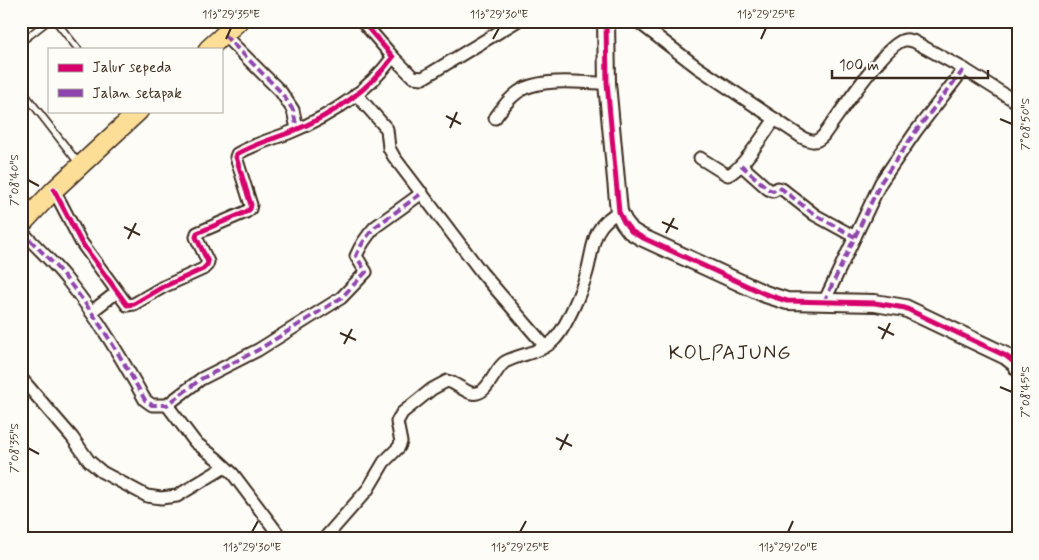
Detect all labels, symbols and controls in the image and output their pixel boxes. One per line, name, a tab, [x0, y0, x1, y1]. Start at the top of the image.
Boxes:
text: 113°29'35"E	[202, 7, 260, 23]
text: 113°29'30"E	[470, 7, 528, 23]
text: 113°29'25"E	[737, 7, 795, 23]
legend	[48, 48, 222, 112]
scale bar	[832, 48, 988, 80]
text: 100 m	[839, 56, 879, 76]
text: Jalur sepeda	[92, 58, 172, 78]
text: Jalan setapak	[92, 84, 182, 104]
text: 7°08'50"S	[1018, 98, 1034, 150]
text: 7°08'40"S	[7, 154, 23, 206]
district label: KOLPAJUNG	[668, 340, 792, 367]
text: 7°08'45"S	[1018, 366, 1034, 418]
text: 7°08'35"S	[7, 423, 23, 473]
text: 113°29'30"E	[223, 540, 281, 556]
text: 113°29'25"E	[491, 540, 549, 556]
text: 113°29'20"E	[758, 540, 818, 556]

